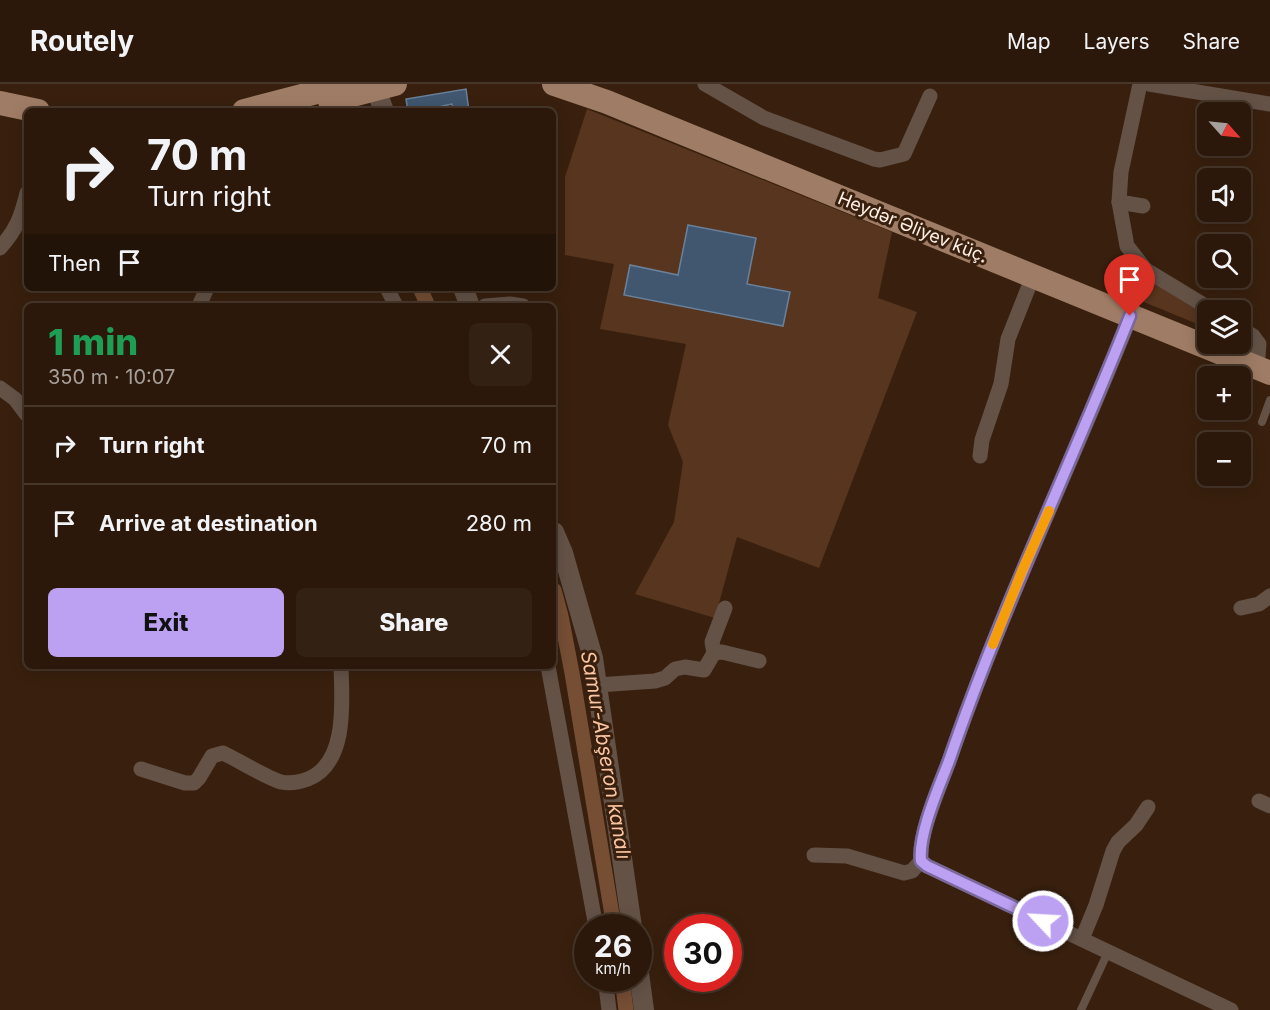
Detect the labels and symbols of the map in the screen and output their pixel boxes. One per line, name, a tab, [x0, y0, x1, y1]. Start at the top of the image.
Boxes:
north arrow	[1197, 102, 1251, 156]
street label: Heydər Əliyev küç.	[835, 187, 991, 267]
pin	[1104, 254, 1155, 316]
water label: Samur-Abşeron kanalı	[576, 649, 636, 861]
position arrow	[1011, 889, 1075, 953]
speed limit sign: 30	[664, 914, 742, 992]

